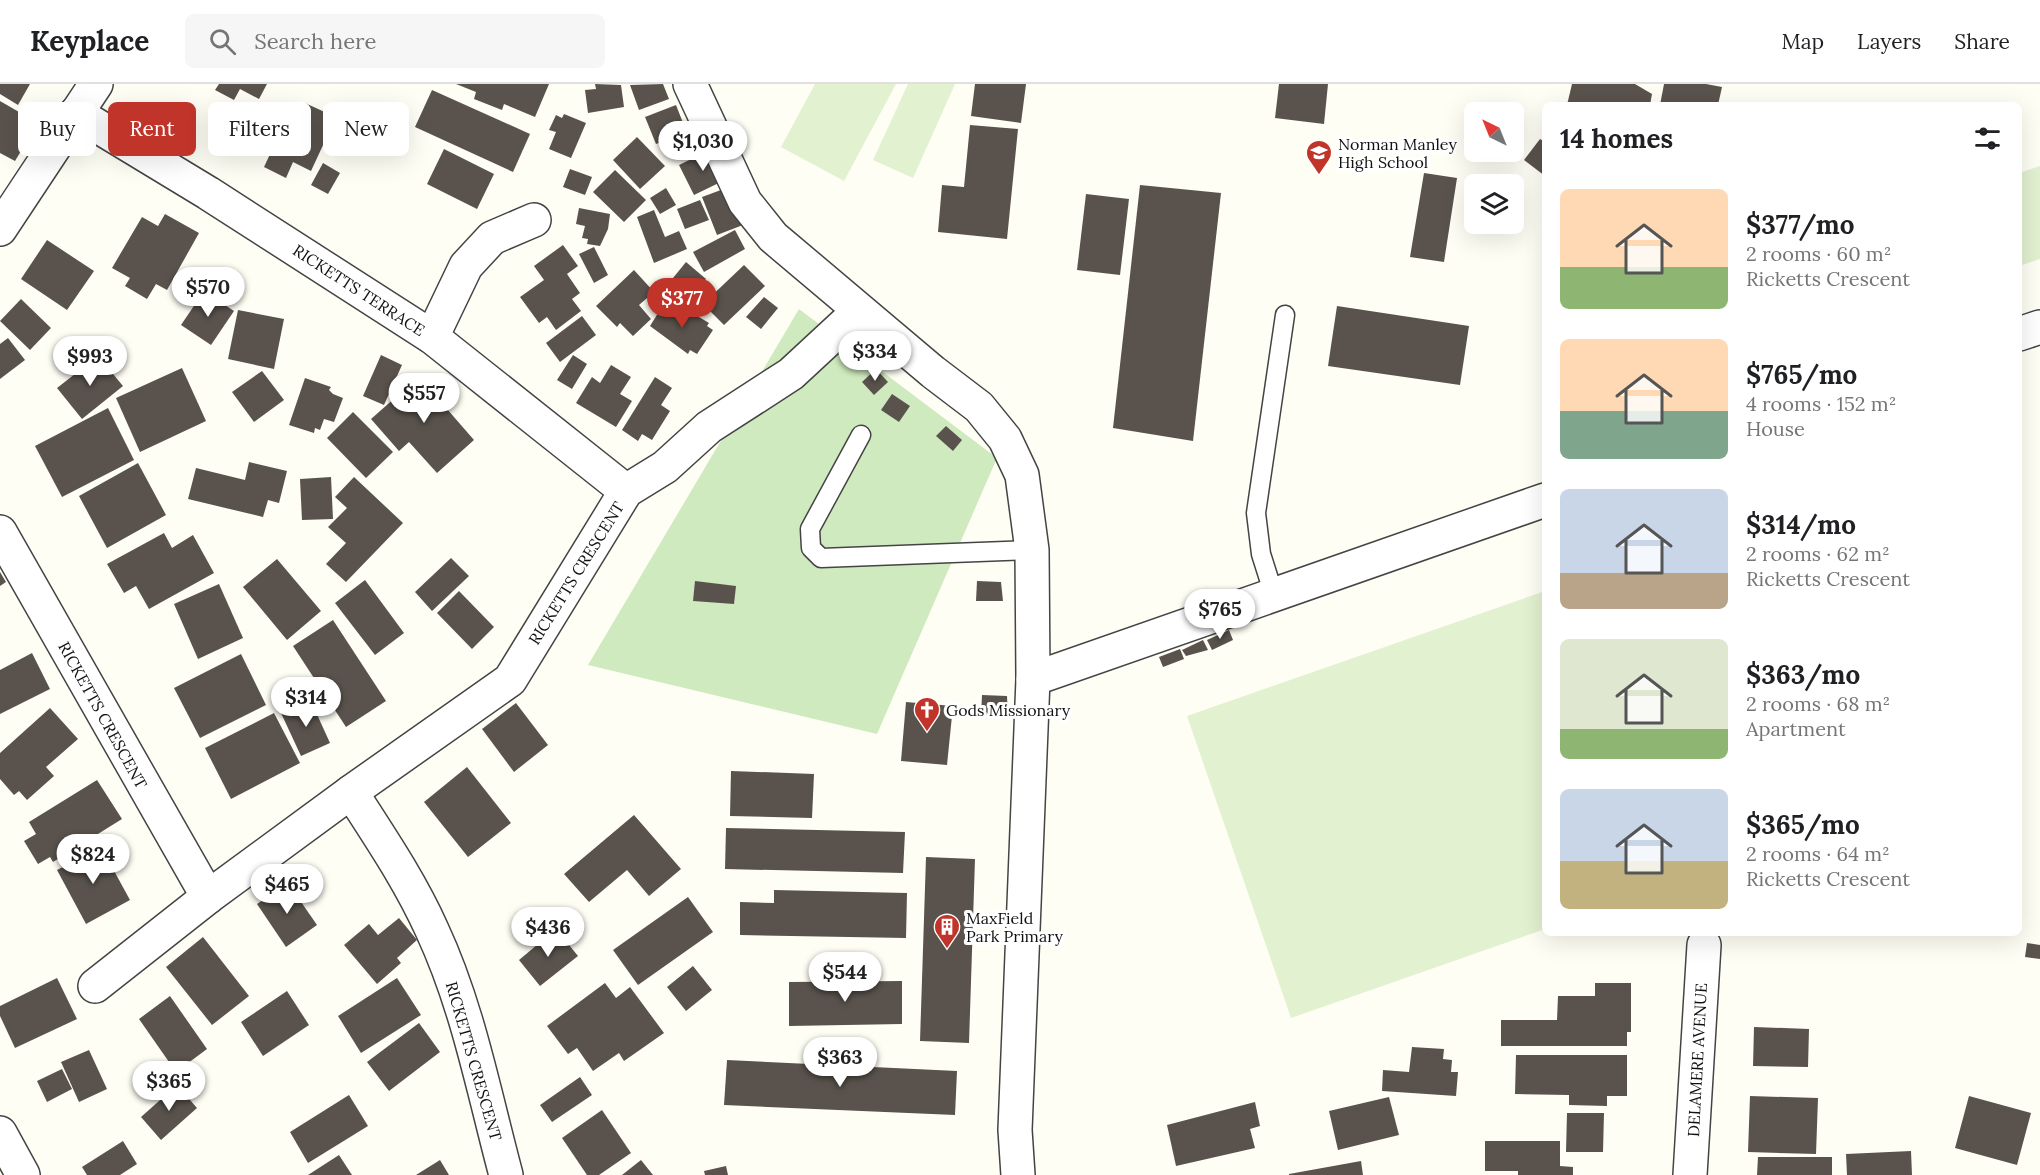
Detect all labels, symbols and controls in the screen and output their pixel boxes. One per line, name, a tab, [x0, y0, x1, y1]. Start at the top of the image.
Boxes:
search box	[185, 14, 605, 68]
text: Keyplace	[30, 23, 149, 59]
icon: search	[206, 25, 239, 58]
text: Search here	[254, 27, 376, 55]
text: Map	[1781, 28, 1824, 55]
text: Layers	[1857, 28, 1921, 55]
text: Share	[1954, 28, 2010, 55]
chip: Buy	[18, 102, 96, 156]
chip: Rent	[108, 102, 196, 156]
chip: Filters	[208, 102, 311, 156]
chip: New	[323, 102, 409, 156]
north arrow	[1464, 102, 1524, 162]
map controls	[1464, 102, 1524, 234]
pin: $1,030	[654, 121, 752, 172]
text: 14 homes	[1560, 122, 1673, 155]
icon: filters	[1971, 122, 2004, 155]
text: $1,030	[672, 128, 734, 153]
place label: Norman Manley High School	[1338, 134, 1457, 172]
school or university icon: Norman Manley High School	[1304, 138, 1334, 176]
button: layers	[1464, 174, 1524, 234]
text: $377/mo	[1746, 208, 1854, 241]
icon: home	[1608, 213, 1680, 285]
street label: RICKETTS TERRACE	[289, 240, 429, 340]
text: 2 rooms · 60 m²	[1746, 241, 1891, 266]
text: Ricketts Crescent	[1746, 266, 1910, 291]
pin: $570	[172, 267, 244, 318]
text: $570	[186, 274, 230, 299]
pin: $377	[646, 278, 718, 329]
text: $377	[661, 285, 703, 310]
pin: $334	[839, 331, 911, 382]
pin: $993	[54, 336, 126, 387]
text: $334	[852, 338, 898, 363]
text: $993	[67, 343, 113, 368]
text: $765/mo	[1746, 358, 1857, 391]
icon: home	[1608, 363, 1680, 435]
pin: $557	[388, 373, 460, 424]
text: $557	[403, 380, 445, 405]
text: 4 rooms · 152 m²	[1746, 391, 1896, 416]
text: House	[1746, 416, 1805, 441]
street label: RICKETTS CRESCENT	[524, 498, 628, 648]
text: $314/mo	[1746, 508, 1856, 541]
icon: home	[1608, 513, 1680, 585]
text: 2 rooms · 62 m²	[1746, 541, 1890, 566]
text: Ricketts Crescent	[1746, 566, 1910, 591]
pin: $765	[1184, 589, 1256, 640]
text: $765	[1198, 596, 1242, 621]
street label: RICKETTS CRESCENT	[54, 638, 152, 792]
text: $363/mo	[1746, 658, 1860, 691]
icon: home	[1608, 663, 1680, 735]
pin: $314	[270, 677, 342, 728]
text: $314	[285, 684, 327, 709]
text: 2 rooms · 68 m²	[1746, 691, 1890, 716]
church icon: Gods Missionary	[912, 695, 942, 733]
place label: Gods Missionary	[946, 700, 1071, 720]
text: Apartment	[1746, 716, 1846, 741]
text: $365/mo	[1746, 808, 1860, 841]
icon: home	[1608, 813, 1680, 885]
pin: $824	[57, 834, 129, 885]
text: $824	[71, 841, 115, 866]
text: 2 rooms · 64 m²	[1746, 841, 1890, 866]
pin: $465	[251, 864, 323, 915]
text: Ricketts Crescent	[1746, 866, 1910, 891]
text: $465	[265, 871, 310, 896]
pin: $436	[512, 907, 584, 958]
place label: MaxField Park Primary	[966, 908, 1063, 946]
building icon: MaxField Park Primary	[932, 912, 962, 950]
text: $436	[525, 914, 571, 939]
pin: $544	[809, 952, 881, 1003]
text: $544	[823, 959, 867, 984]
street label: RICKETTS CRESCENT	[442, 979, 506, 1143]
street label: DELAMERE AVENUE	[1683, 983, 1711, 1137]
pin: $363	[804, 1037, 876, 1088]
text: $363	[817, 1044, 863, 1069]
pin: $365	[133, 1061, 205, 1112]
text: $365	[146, 1068, 192, 1093]

